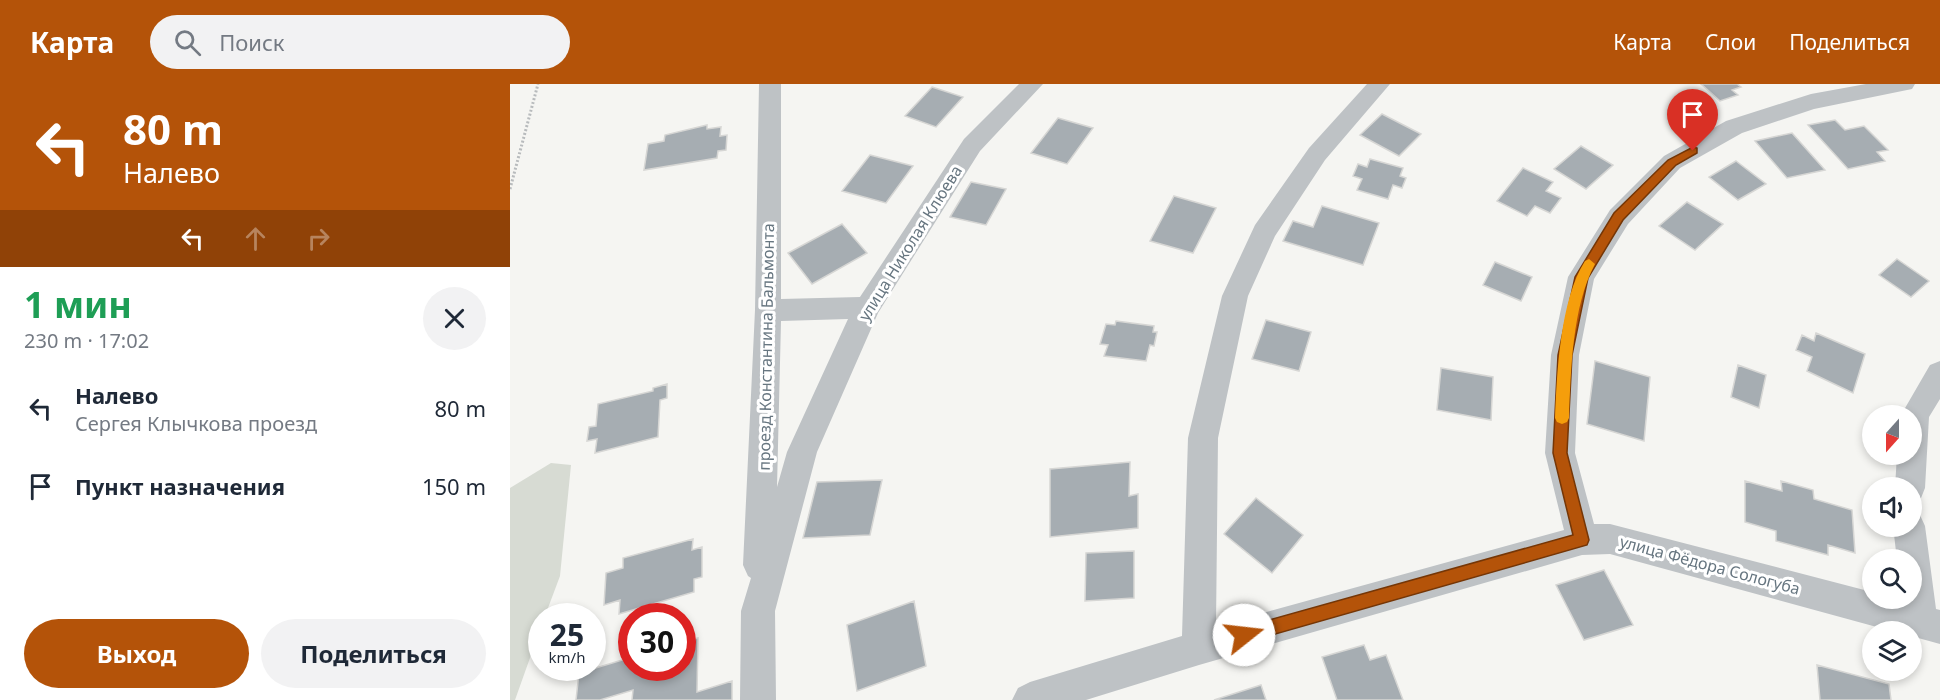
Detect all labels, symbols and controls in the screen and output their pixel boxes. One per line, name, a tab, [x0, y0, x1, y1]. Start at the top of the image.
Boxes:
search box	[150, 15, 570, 69]
text: Карта	[30, 23, 114, 61]
icon: search	[171, 26, 204, 59]
text: Поиск	[219, 27, 285, 57]
text: Карта	[1613, 28, 1672, 56]
text: Слои	[1705, 28, 1756, 56]
text: Поделиться	[1789, 28, 1910, 56]
pin	[1667, 89, 1718, 151]
icon: arrive	[1676, 98, 1709, 131]
text: 80 m	[123, 100, 223, 157]
icon: left	[24, 108, 102, 186]
text: Налево	[123, 154, 220, 191]
street label: улица Николая Клюева	[853, 161, 967, 325]
icon: left	[176, 222, 209, 255]
icon: ahead	[239, 222, 272, 255]
icon: right	[302, 222, 335, 255]
street label: проезд Константина Бальмонта	[753, 223, 779, 471]
text: 1 мин	[24, 280, 132, 329]
button: close	[423, 287, 486, 350]
text: 230 m · 17:02	[24, 327, 149, 354]
text: Налево	[75, 380, 158, 410]
icon: left	[24, 392, 57, 425]
text: 80 m	[435, 393, 486, 423]
north arrow	[1862, 405, 1922, 465]
map controls	[1862, 405, 1922, 681]
text: Сергея Клычкова проезд	[75, 410, 317, 437]
icon: arrive	[24, 470, 57, 503]
text: Пункт назначения	[75, 471, 285, 501]
text: 150 m	[422, 471, 486, 501]
button: sound	[1862, 477, 1922, 537]
street label: улица Фёдора Сологуба	[1618, 530, 1802, 600]
button: search	[1862, 549, 1922, 609]
speed limit sign: 30	[618, 603, 696, 681]
position arrow	[1212, 603, 1276, 667]
text: 25	[550, 614, 584, 655]
button: Выход	[24, 619, 249, 688]
button: Поделиться	[261, 619, 486, 688]
button: layers	[1862, 621, 1922, 681]
text: km/h	[549, 647, 585, 667]

